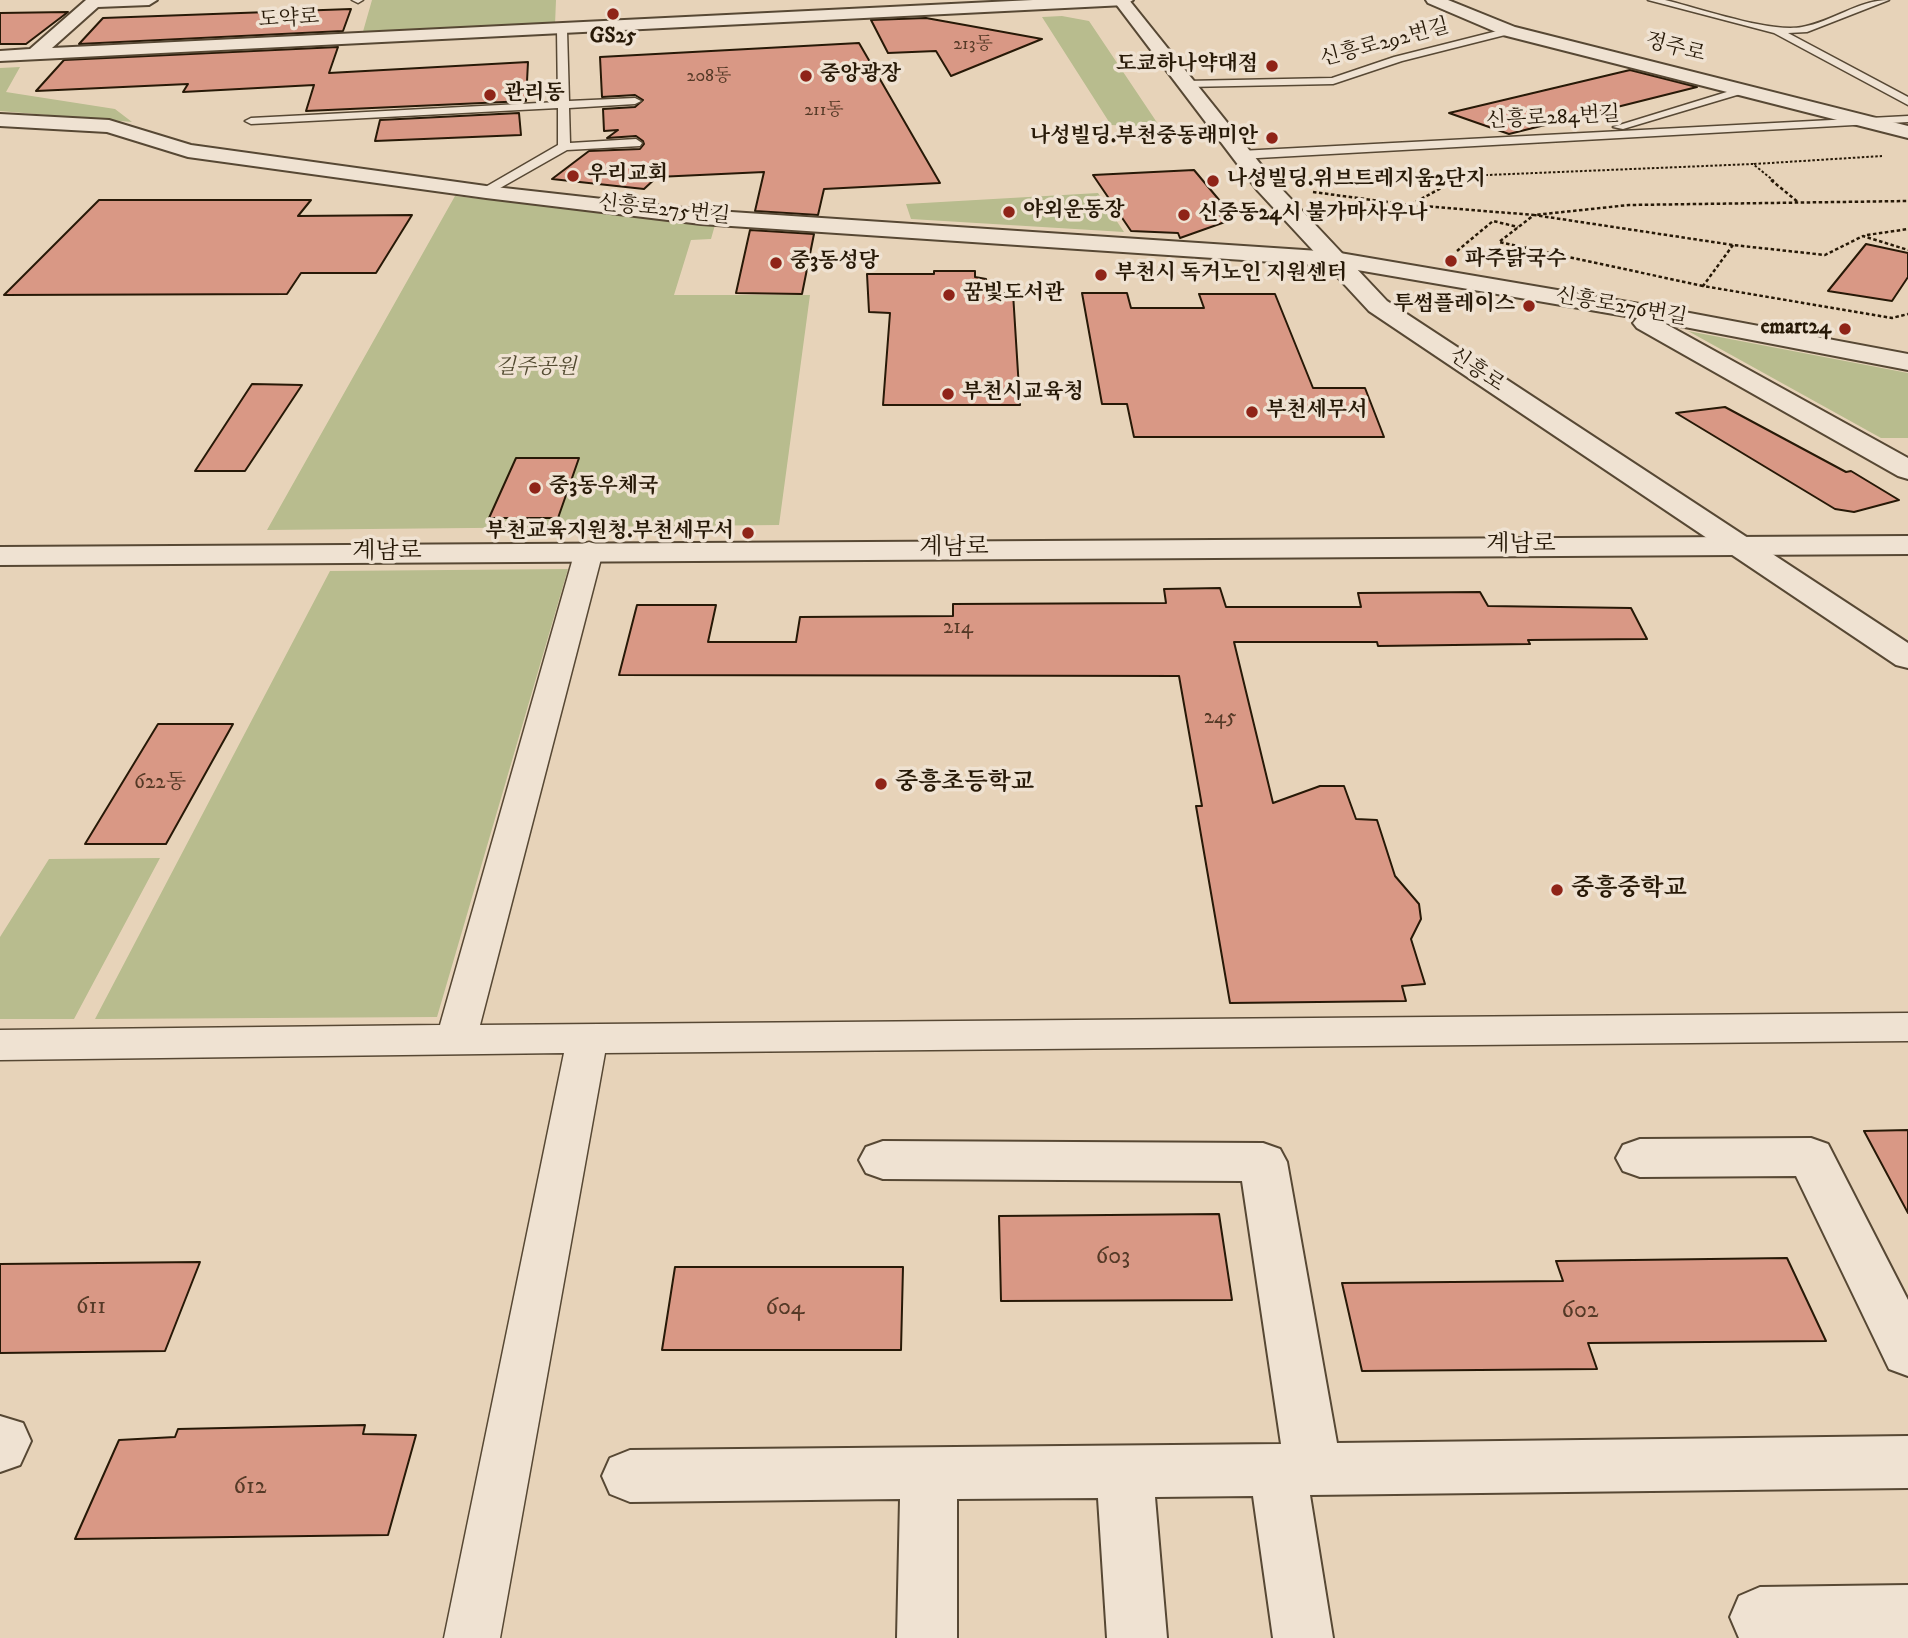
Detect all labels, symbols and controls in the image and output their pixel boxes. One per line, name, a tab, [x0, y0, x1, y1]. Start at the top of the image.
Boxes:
street label: 도약로	[258, 6, 320, 34]
marker: GS25	[605, 6, 621, 22]
street label: 신흥로292번길	[1318, 15, 1452, 73]
place label: GS25	[590, 25, 636, 51]
street label: 정주로	[1642, 29, 1708, 69]
house number: 213동	[953, 34, 993, 56]
place label: 도쿄하나약대점	[1116, 53, 1258, 79]
marker: 도쿄하나약대점	[1264, 58, 1280, 74]
place label: 중앙광장	[820, 63, 901, 89]
house number: 208동	[687, 66, 731, 88]
marker: 중앙광장	[798, 68, 814, 84]
place label: 관리동	[504, 82, 565, 108]
marker: 관리동	[482, 87, 498, 103]
house number: 211동	[804, 100, 844, 122]
street label: 신흥로284번길	[1485, 103, 1621, 135]
place label: 나성빌딩.부천중동래미안	[1030, 125, 1258, 151]
marker: 나성빌딩.부천중동래미안	[1264, 130, 1280, 146]
place label: 우리교회	[587, 163, 668, 189]
marker: 우리교회	[565, 168, 581, 184]
place label: 나성빌딩.위브트레지움2단지	[1227, 168, 1486, 194]
marker: 나성빌딩.위브트레지움2단지	[1205, 173, 1221, 189]
street label: 신흥로275번길	[597, 192, 731, 230]
place label: 야외운동장	[1023, 199, 1124, 225]
place label: 신중동24시 불가마사우나	[1198, 202, 1428, 228]
marker: 야외운동장	[1001, 204, 1017, 220]
marker: 신중동24시 불가마사우나	[1176, 207, 1192, 223]
place label: 파주닭국수	[1465, 248, 1566, 274]
place label: 중3동성당	[790, 250, 879, 276]
marker: 파주닭국수	[1443, 253, 1459, 269]
marker: 중3동성당	[768, 255, 784, 271]
place label: 부천시 독거노인 지원센터	[1115, 262, 1347, 288]
marker: 부천시 독거노인 지원센터	[1093, 267, 1109, 283]
place label: 꿈빛도서관	[963, 282, 1064, 308]
street label: 신흥로276번길	[1553, 284, 1689, 332]
marker: 꿈빛도서관	[941, 287, 957, 303]
place label: 투썸플레이스	[1393, 293, 1515, 319]
marker: 투썸플레이스	[1521, 298, 1537, 314]
place label: emart24	[1761, 316, 1831, 342]
marker: emart24	[1837, 321, 1853, 337]
street label: 신흥로	[1444, 344, 1508, 398]
park label: 길주공원	[495, 356, 577, 382]
place label: 부천시교육청	[962, 381, 1084, 407]
marker: 부천시교육청	[940, 386, 956, 402]
place label: 부천세무서	[1266, 399, 1367, 425]
marker: 부천세무서	[1244, 404, 1260, 420]
place label: 중3동우체국	[549, 475, 658, 501]
marker: 중3동우체국	[527, 480, 543, 496]
place label: 부천교육지원청.부천세무서	[486, 520, 734, 546]
marker: 부천교육지원청.부천세무서	[740, 525, 756, 541]
street label: 계남로	[1486, 532, 1556, 560]
street label: 계남로	[919, 535, 989, 563]
street label: 계남로	[352, 539, 422, 567]
house number: 214	[943, 616, 973, 642]
house number: 245	[1204, 706, 1236, 732]
place label: 중흥초등학교	[895, 770, 1034, 798]
house number: 622동	[134, 771, 186, 797]
marker: 중흥초등학교	[873, 776, 889, 792]
place label: 중흥중학교	[1571, 876, 1687, 904]
marker: 중흥중학교	[1549, 882, 1565, 898]
house number: 603	[1096, 1244, 1130, 1272]
house number: 611	[76, 1294, 106, 1322]
house number: 604	[765, 1295, 805, 1323]
house number: 602	[1561, 1298, 1599, 1326]
house number: 612	[234, 1474, 266, 1502]

